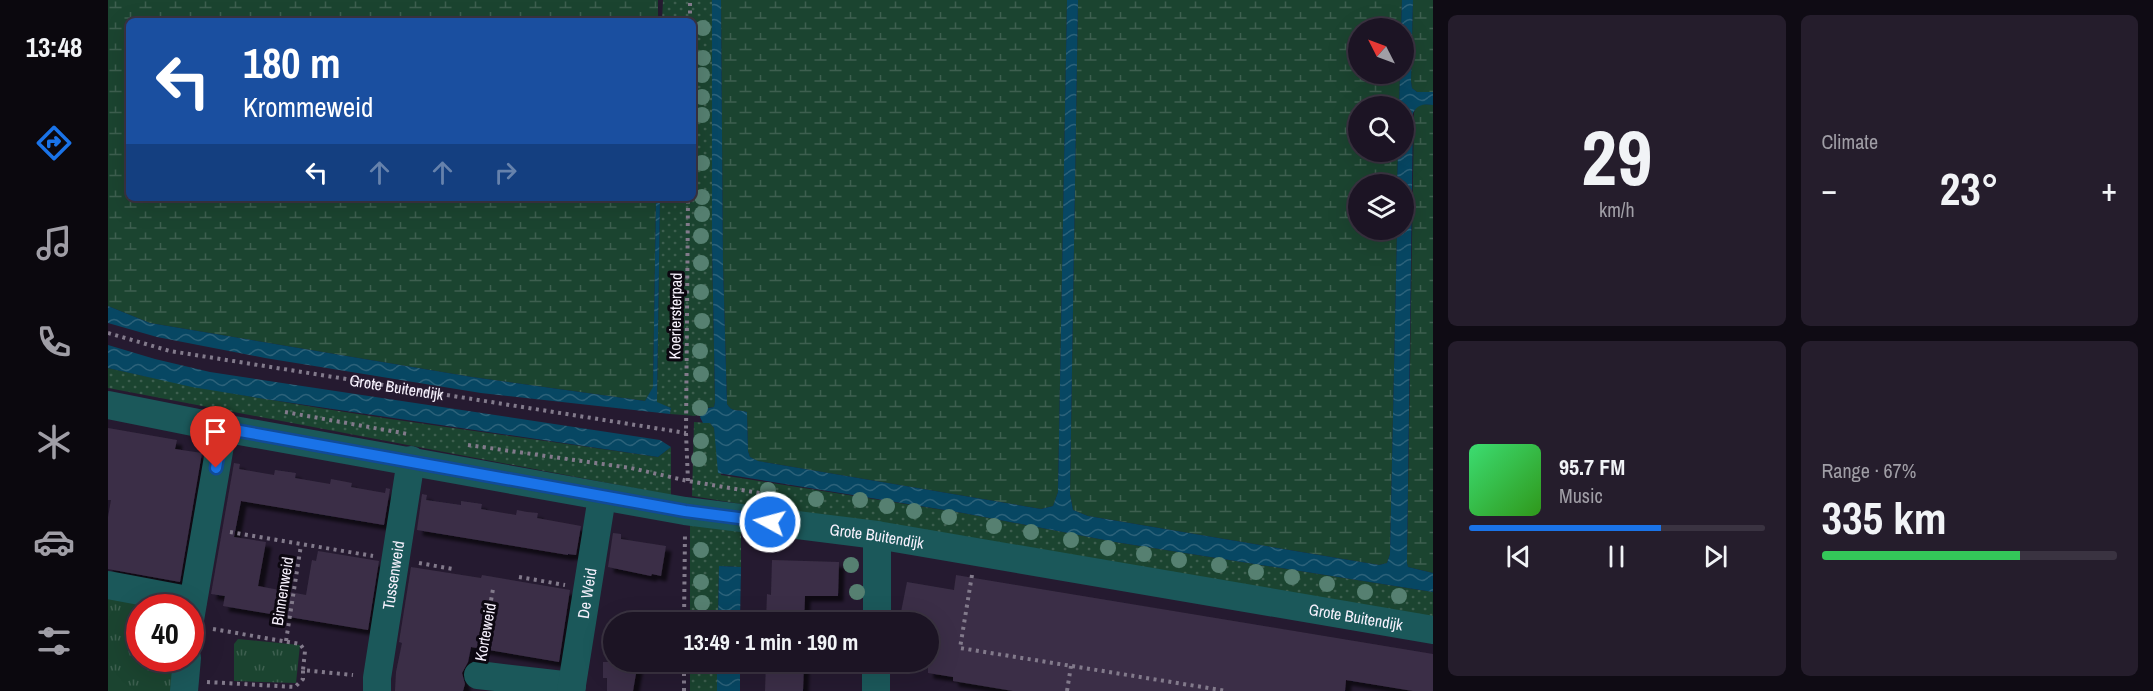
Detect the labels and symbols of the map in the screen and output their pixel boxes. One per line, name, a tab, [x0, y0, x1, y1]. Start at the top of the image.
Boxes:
north arrow	[1348, 18, 1414, 84]
street label: Koeriersterpad	[663, 272, 687, 360]
street label: Grote Buitendijk	[348, 369, 446, 405]
pin	[190, 406, 241, 468]
position arrow	[738, 490, 802, 554]
street label: Grote Buitendijk	[828, 518, 926, 554]
street label: Tussenweid	[377, 539, 409, 611]
street label: Binnenweid	[266, 555, 298, 627]
street label: De Weid	[572, 566, 601, 620]
speed limit sign: 40	[126, 594, 204, 672]
street label: Grote Buitendijk	[1307, 598, 1405, 636]
street label: Korteweid	[469, 601, 501, 663]

